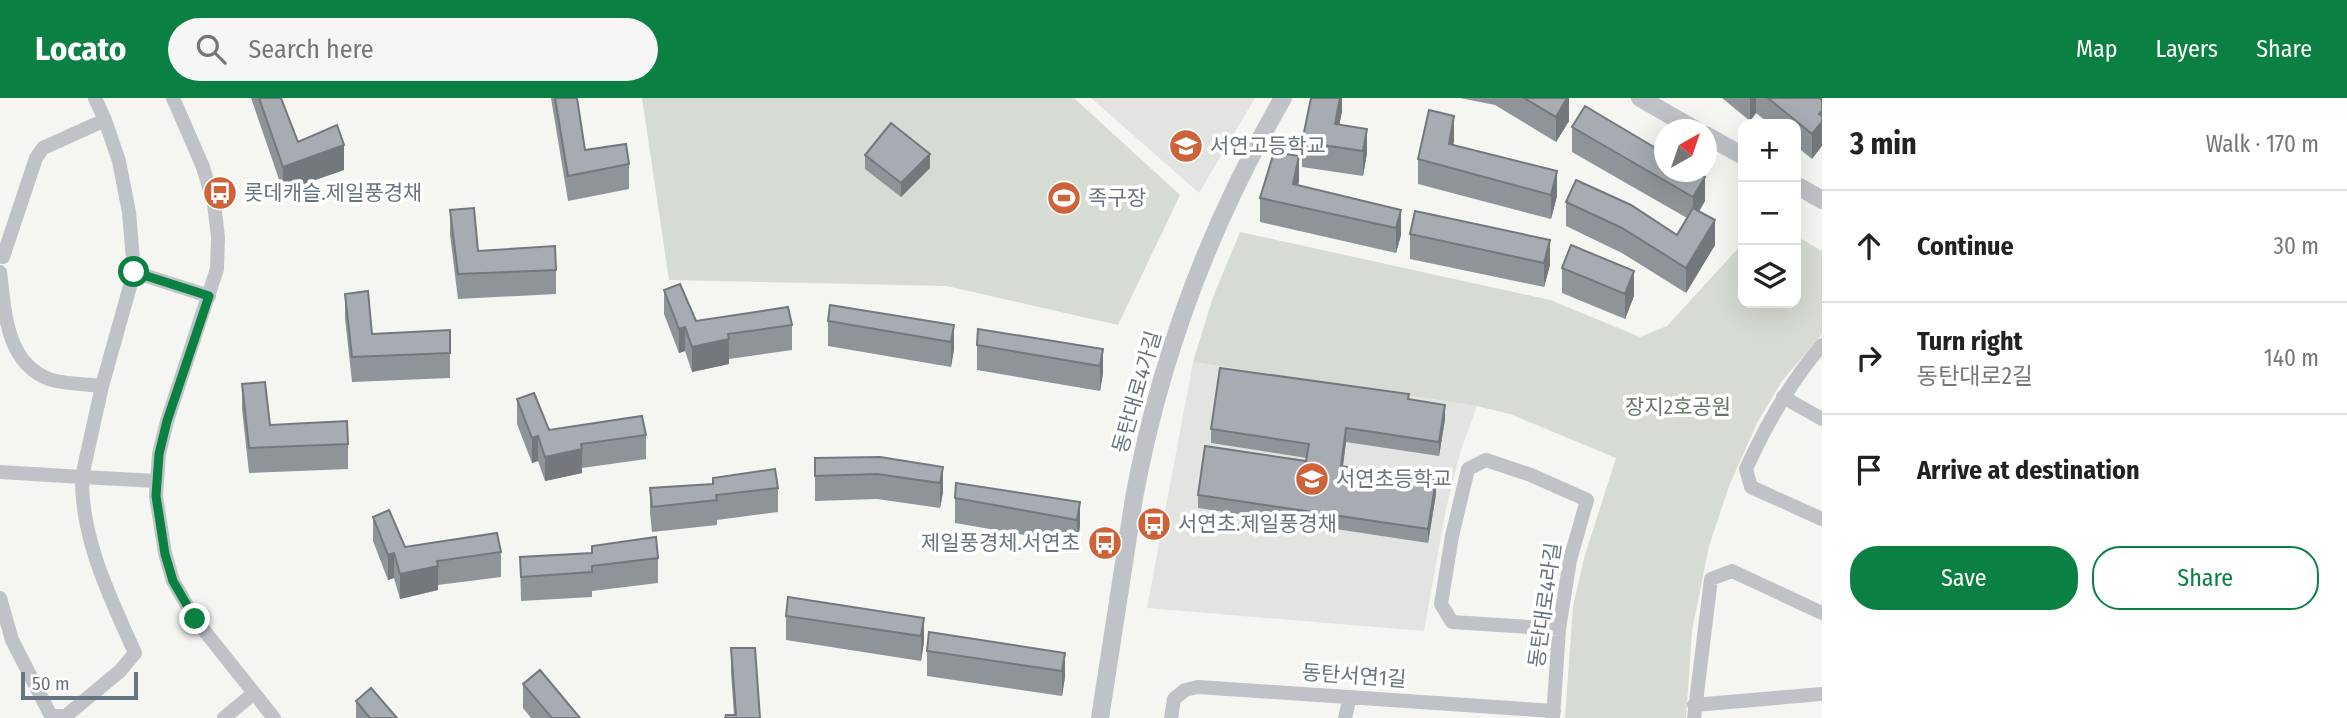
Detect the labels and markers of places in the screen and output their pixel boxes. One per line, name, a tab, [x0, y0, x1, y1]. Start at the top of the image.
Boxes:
school or university icon: 서연고등학교	[1167, 127, 1205, 165]
place label: 서연고등학교	[1210, 133, 1326, 159]
bus stop icon: 롯데캐슬.제일풍경채	[201, 174, 239, 212]
sports icon: 족구장	[1045, 179, 1083, 217]
place label: 롯데캐슬.제일풍경채	[244, 180, 422, 206]
place label: 족구장	[1088, 185, 1146, 211]
school or university icon: 서연초등학교	[1293, 460, 1331, 498]
place label: 서연초등학교	[1336, 466, 1452, 492]
bus stop icon: 서연초.제일풍경채	[1135, 505, 1173, 543]
place label: 서연초.제일풍경채	[1178, 511, 1337, 537]
bus stop icon: 제일풍경체.서연초	[1086, 524, 1124, 562]
place label: 제일풍경체.서연초	[921, 530, 1080, 556]

